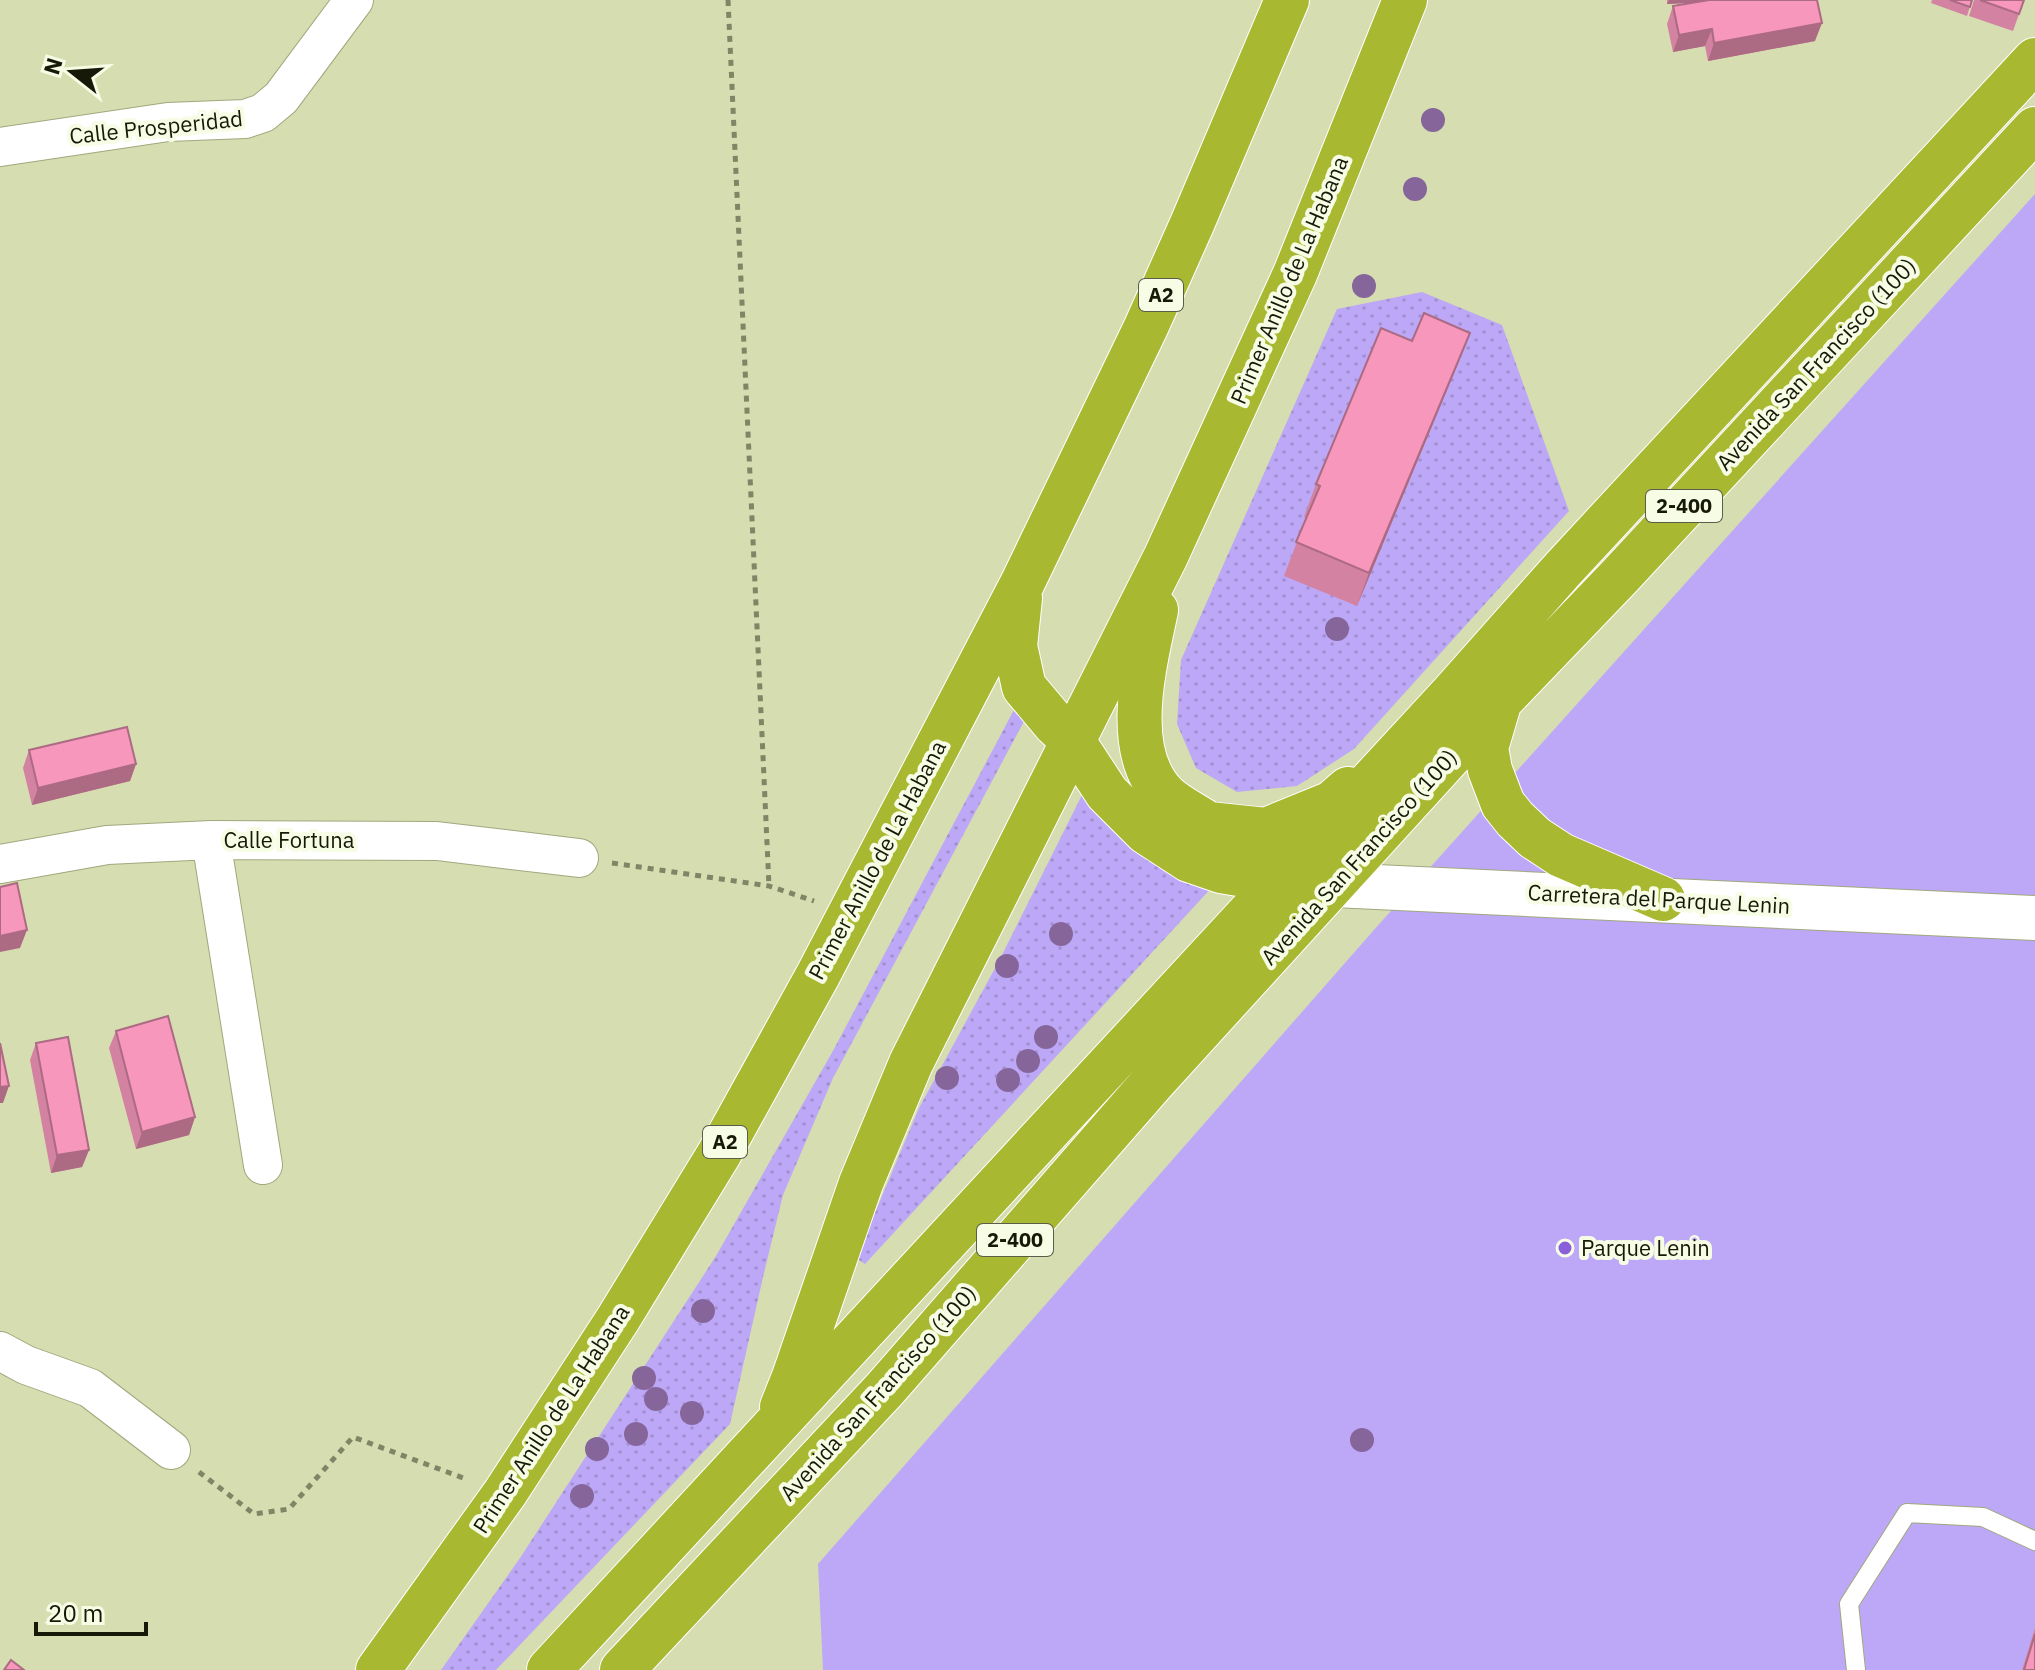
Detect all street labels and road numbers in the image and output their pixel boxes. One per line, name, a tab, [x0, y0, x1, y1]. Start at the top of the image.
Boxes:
street label: Calle Prosperidad	[68, 103, 244, 150]
street label: Primer Anillo de La Habana	[1223, 151, 1354, 408]
street label: Avenida San Francisco (100)	[1709, 251, 1922, 476]
road number: A2	[1139, 279, 1183, 311]
road number: 2-400	[1646, 490, 1722, 522]
street label: Primer Anillo de La Habana	[801, 735, 952, 984]
street label: Avenida San Francisco (100)	[1254, 743, 1463, 971]
street label: Calle Fortuna	[223, 825, 355, 854]
street label: Carretera del Parque Lenin	[1527, 877, 1791, 920]
road number: A2	[703, 1126, 747, 1158]
road number: 2-400	[977, 1224, 1053, 1256]
street label: Avenida San Francisco (100)	[773, 1279, 982, 1507]
street label: Primer Anillo de La Habana	[466, 1299, 636, 1538]

